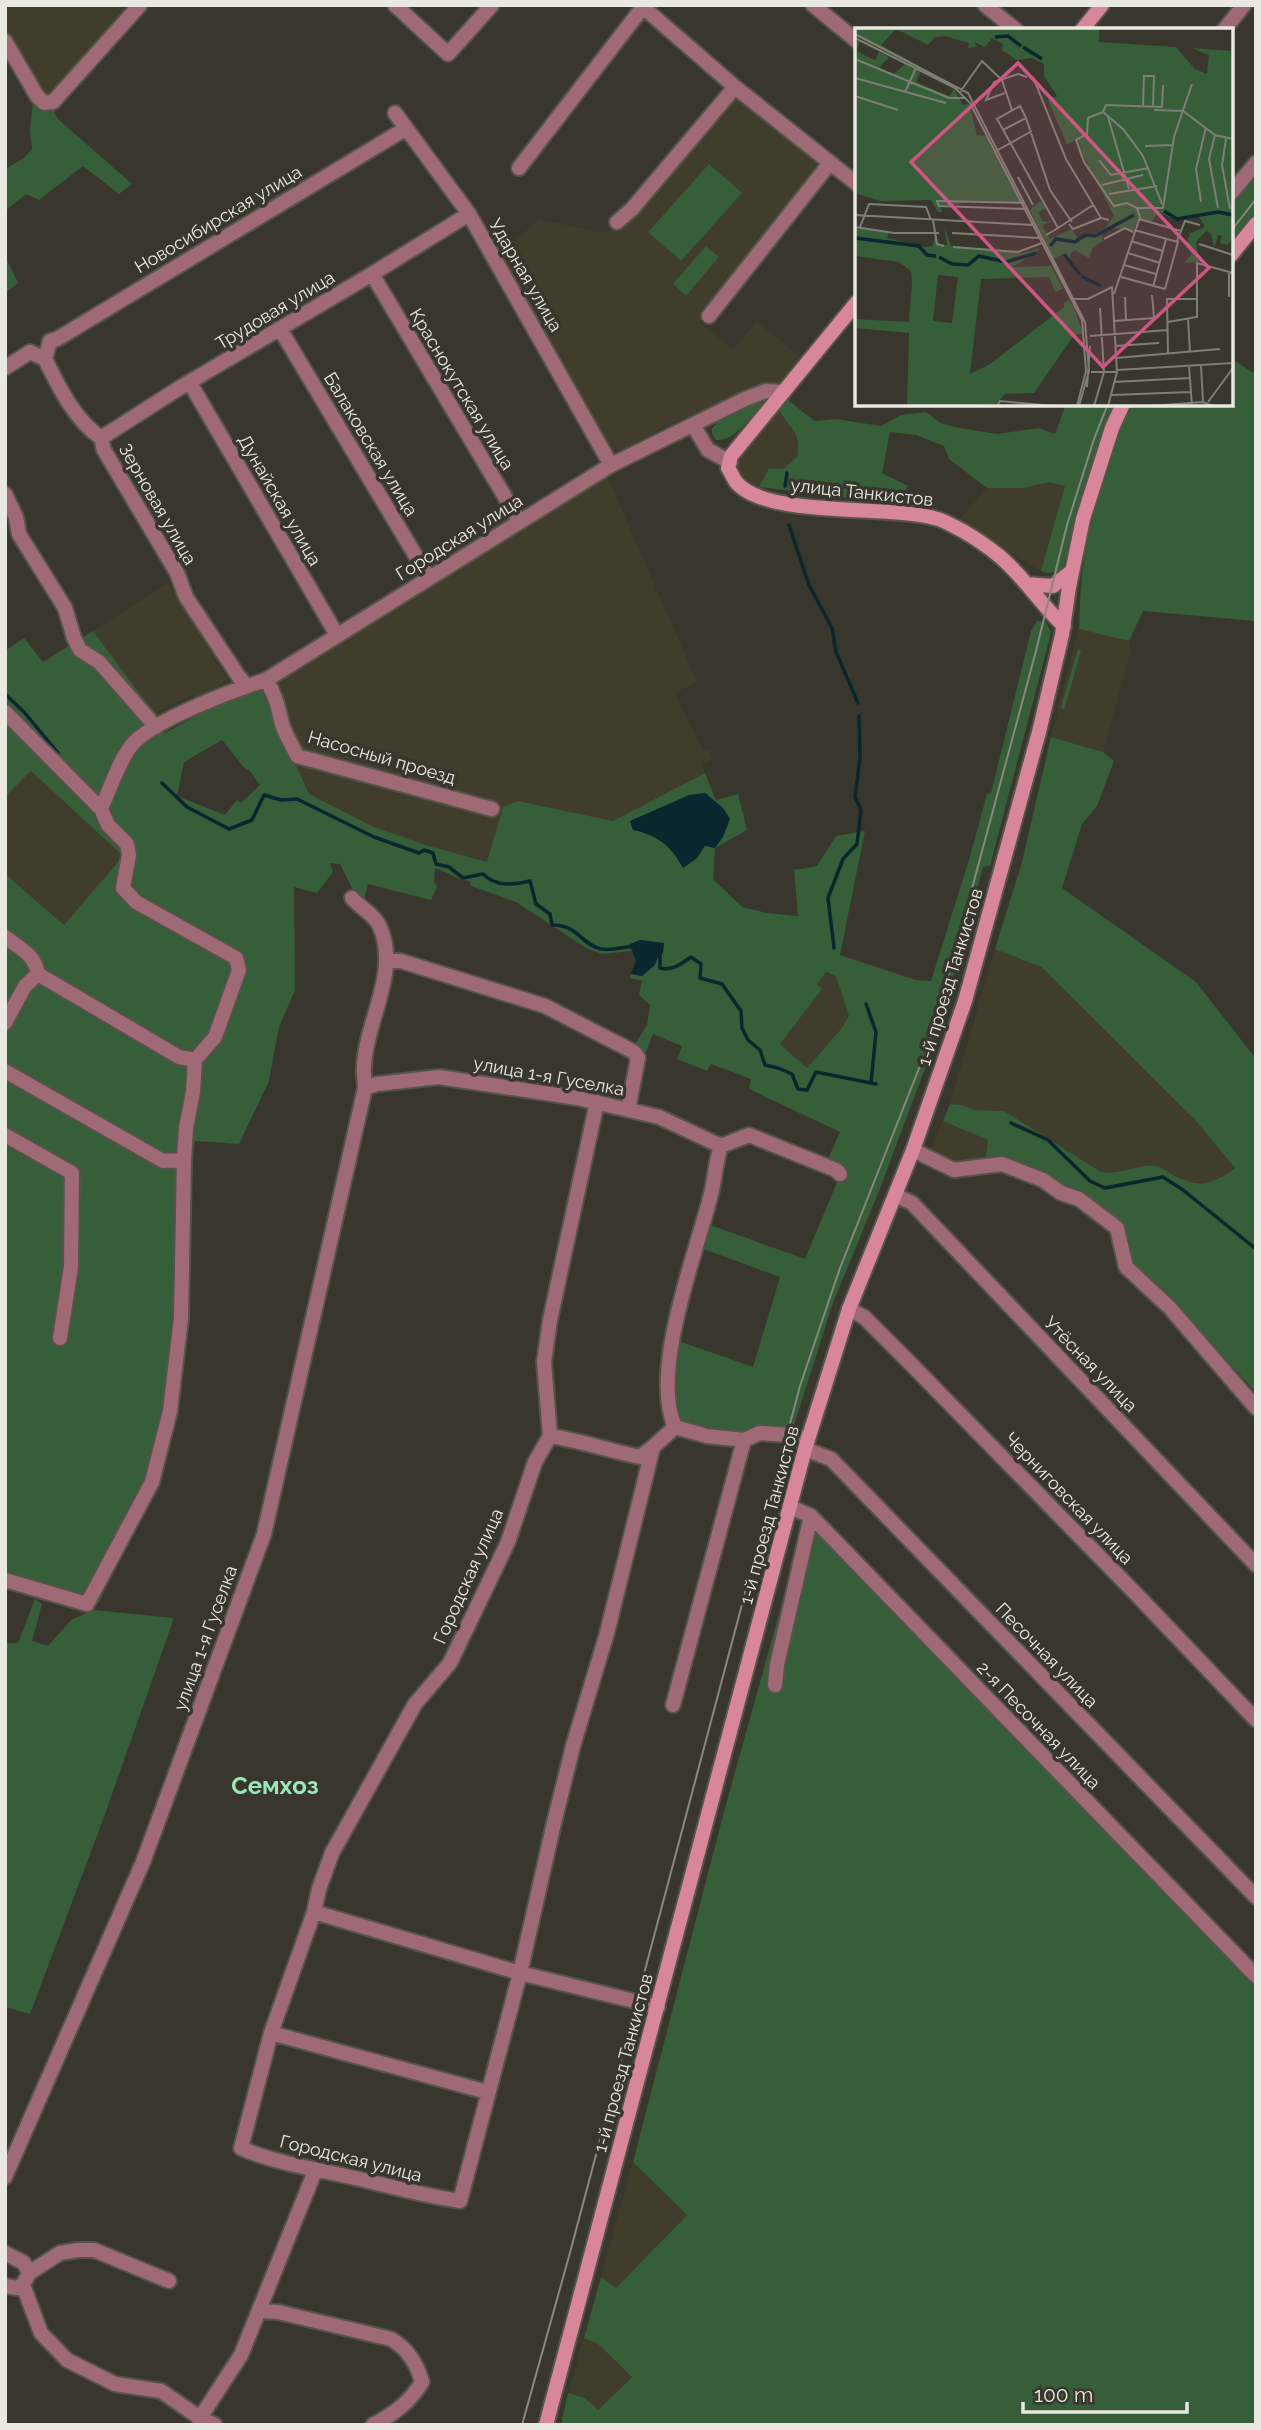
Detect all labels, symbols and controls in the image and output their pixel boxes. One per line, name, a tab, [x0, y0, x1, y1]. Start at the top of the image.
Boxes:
inset map	[855, 28, 1233, 406]
street label: Новосибирская улица	[131, 161, 305, 277]
street label: Ударная улица	[485, 215, 567, 335]
street label: Трудовая улица	[212, 266, 338, 354]
street label: Краснокутская улица	[405, 305, 519, 473]
street label: Балаковская улица	[320, 368, 422, 520]
street label: Дунайская улица	[234, 431, 326, 569]
street label: Зерновая улица	[115, 440, 201, 568]
street label: улица Танкистов	[790, 474, 934, 510]
street label: Городская улица	[392, 490, 526, 584]
street label: Насосный проезд	[306, 726, 458, 788]
street label: 1-й проезд Танкистов	[913, 886, 987, 1068]
street label: улица 1-я Гуселка	[472, 1052, 626, 1100]
street label: Утёсная улица	[1040, 1312, 1142, 1416]
street label: 1-й проезд Танкистов	[735, 1423, 803, 1607]
street label: Черниговская улица	[1001, 1428, 1137, 1568]
street label: Городская улица	[429, 1505, 507, 1647]
street label: улица 1-я Гуселка	[169, 1563, 241, 1713]
street label: Песочная улица	[992, 1598, 1102, 1712]
street label: 2-я Песочная улица	[973, 1657, 1105, 1793]
district label: Семхоз	[231, 1771, 319, 1800]
street label: 1-й проезд Танкистов	[589, 1971, 657, 2155]
street label: Городская улица	[278, 2130, 424, 2186]
scale bar	[1023, 2370, 1188, 2414]
text: 100 m	[1034, 2382, 1093, 2407]

